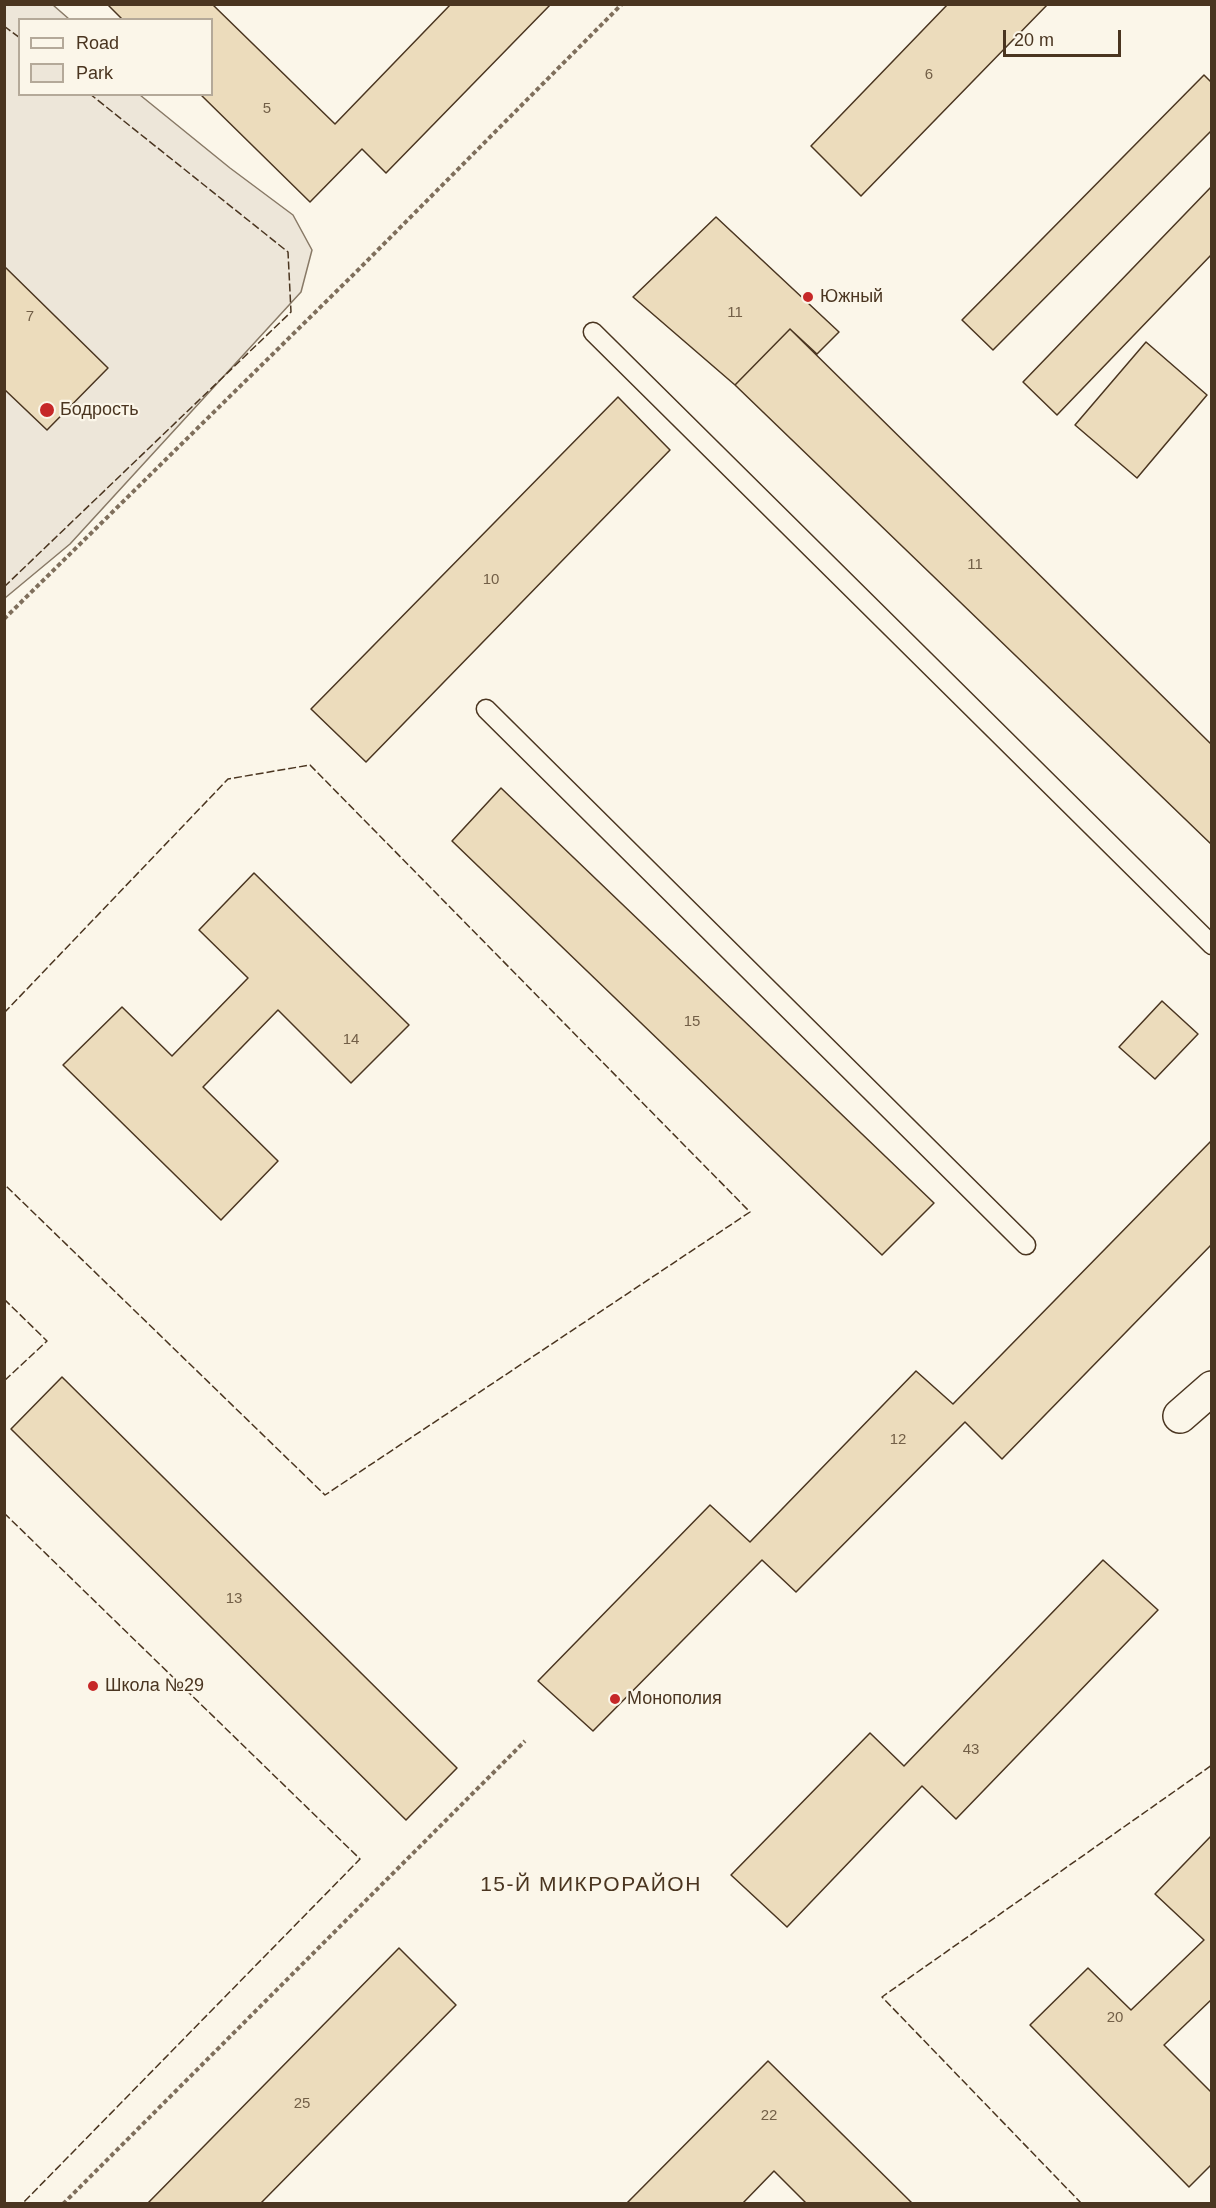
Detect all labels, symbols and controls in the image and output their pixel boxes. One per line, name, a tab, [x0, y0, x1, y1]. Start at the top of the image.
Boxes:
legend	[18, 18, 213, 96]
scale bar	[1006, 18, 1124, 56]
text: 20 m	[1014, 30, 1054, 50]
text: Road	[76, 33, 119, 53]
text: Park	[76, 63, 113, 83]
house number: 6	[925, 66, 933, 84]
house number: 5	[263, 100, 271, 118]
place label: Южный	[820, 286, 883, 308]
marker: Южный	[801, 290, 815, 304]
house number: 11	[727, 304, 743, 322]
house number: 7	[26, 308, 34, 326]
place label: Бодрость	[60, 399, 139, 421]
marker: Бодрость	[38, 401, 56, 419]
house number: 11	[967, 556, 983, 574]
house number: 10	[483, 571, 499, 589]
house number: 15	[684, 1013, 700, 1031]
house number: 14	[343, 1031, 359, 1049]
house number: 12	[890, 1431, 906, 1449]
house number: 13	[226, 1590, 242, 1608]
place label: Школа №29	[105, 1675, 204, 1697]
marker: Школа №29	[86, 1679, 100, 1693]
place label: Монополия	[627, 1688, 722, 1710]
marker: Монополия	[608, 1692, 622, 1706]
house number: 43	[963, 1741, 979, 1759]
district label: 15-Й МИКРОРАЙОН	[480, 1872, 702, 1898]
house number: 20	[1107, 2009, 1123, 2027]
house number: 25	[294, 2095, 310, 2113]
house number: 22	[761, 2107, 777, 2125]

